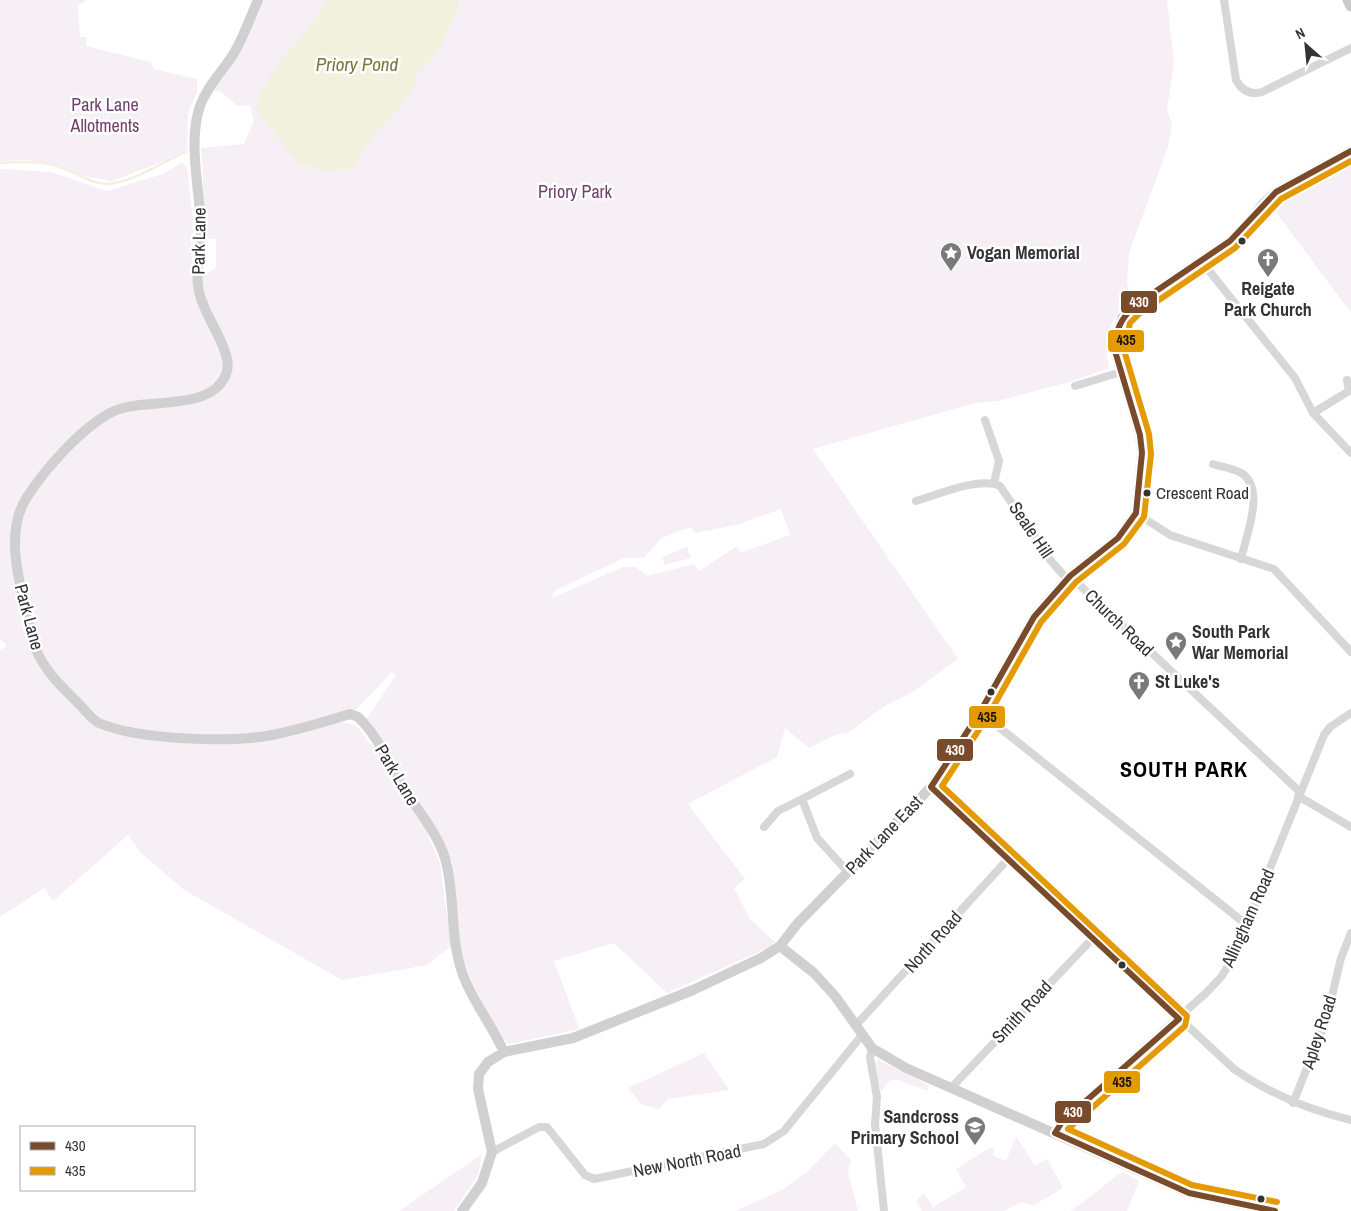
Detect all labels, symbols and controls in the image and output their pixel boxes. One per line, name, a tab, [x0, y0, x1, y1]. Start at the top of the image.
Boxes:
north arrow	[1281, 20, 1331, 70]
text: N	[1292, 24, 1308, 43]
water label: Priory Pond	[316, 51, 398, 77]
park label: Park Lane Allotments	[70, 92, 139, 138]
park label: Priory Park	[538, 179, 613, 204]
street label: Park Lane	[185, 207, 212, 275]
unlabelled marker	[1237, 236, 1247, 246]
place label: Vogan Memorial	[967, 240, 1080, 265]
place icon: Vogan Memorial	[939, 241, 963, 272]
church icon: Reigate Park Church	[1256, 247, 1280, 278]
place label: Reigate Park Church	[1224, 276, 1312, 322]
line badge: 430	[1120, 290, 1158, 314]
text: 430	[1129, 293, 1149, 311]
line badge: 435	[1107, 329, 1145, 353]
text: 435	[1116, 331, 1136, 349]
place label: Crescent Road	[1156, 481, 1249, 504]
marker: Crescent Road	[1142, 488, 1152, 498]
street label: Seale Hill	[1003, 497, 1059, 563]
street label: Park Lane	[9, 581, 50, 653]
street label: Church Road	[1079, 583, 1159, 662]
place label: South Park War Memorial	[1192, 619, 1288, 665]
place icon: South Park War Memorial	[1164, 630, 1188, 661]
place label: St Luke's	[1155, 669, 1220, 694]
church icon: St Luke's	[1127, 670, 1151, 701]
unlabelled marker	[986, 687, 996, 697]
line badge: 435	[968, 705, 1006, 729]
text: 435	[977, 708, 997, 726]
line badge: 430	[936, 738, 974, 762]
street label: Park Lane	[369, 739, 425, 810]
text: 430	[945, 741, 965, 759]
district label: SOUTH PARK	[1120, 754, 1248, 784]
street label: Park Lane East	[840, 790, 928, 880]
street label: Allingham Road	[1214, 865, 1280, 972]
street label: North Road	[898, 905, 967, 978]
unlabelled marker	[1117, 960, 1127, 970]
street label: Smith Road	[986, 975, 1057, 1049]
street label: Apley Road	[1295, 992, 1342, 1073]
line badge: 435	[1103, 1070, 1141, 1094]
text: 435	[1112, 1073, 1132, 1091]
line badge: 430	[1054, 1100, 1092, 1124]
text: 430	[1063, 1103, 1083, 1121]
place label: Sandcross Primary School	[851, 1104, 959, 1150]
school or university icon: Sandcross Primary School	[963, 1115, 987, 1146]
legend	[20, 1126, 195, 1191]
text: 430	[65, 1135, 86, 1156]
street label: New North Road	[631, 1138, 743, 1183]
text: 435	[65, 1160, 86, 1181]
unlabelled marker	[1256, 1194, 1266, 1204]

